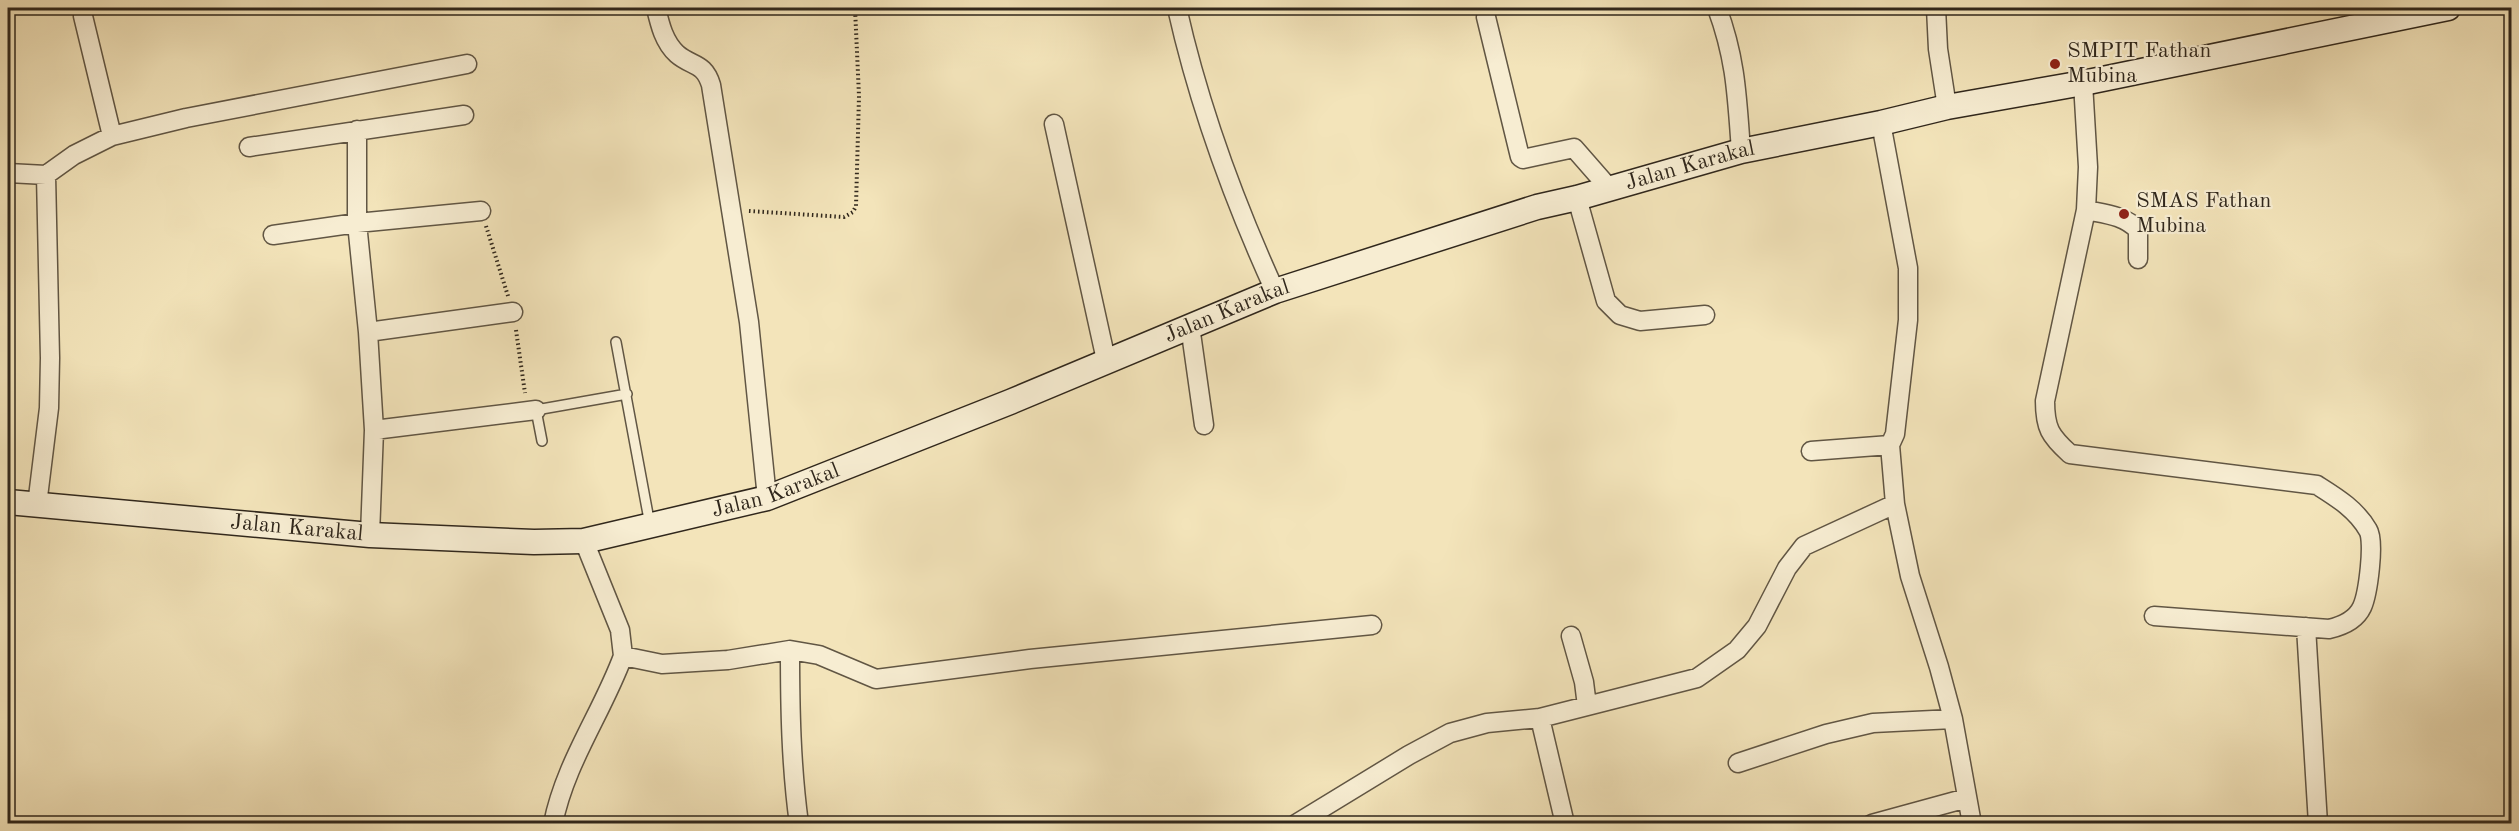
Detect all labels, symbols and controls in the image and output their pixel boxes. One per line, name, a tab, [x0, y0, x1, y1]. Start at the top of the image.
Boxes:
place label: SMPIT Fathan Mubina	[2067, 40, 2211, 87]
marker: SMPIT Fathan Mubina	[2048, 57, 2062, 71]
street label: Jalan Karakal	[1623, 138, 1757, 195]
place label: SMAS Fathan Mubina	[2136, 190, 2272, 237]
marker: SMAS Fathan Mubina	[2117, 207, 2131, 221]
street label: Jalan Karakal	[1161, 276, 1292, 347]
street label: Jalan Karakal	[710, 459, 843, 522]
street label: Jalan Karakal	[229, 511, 364, 545]

